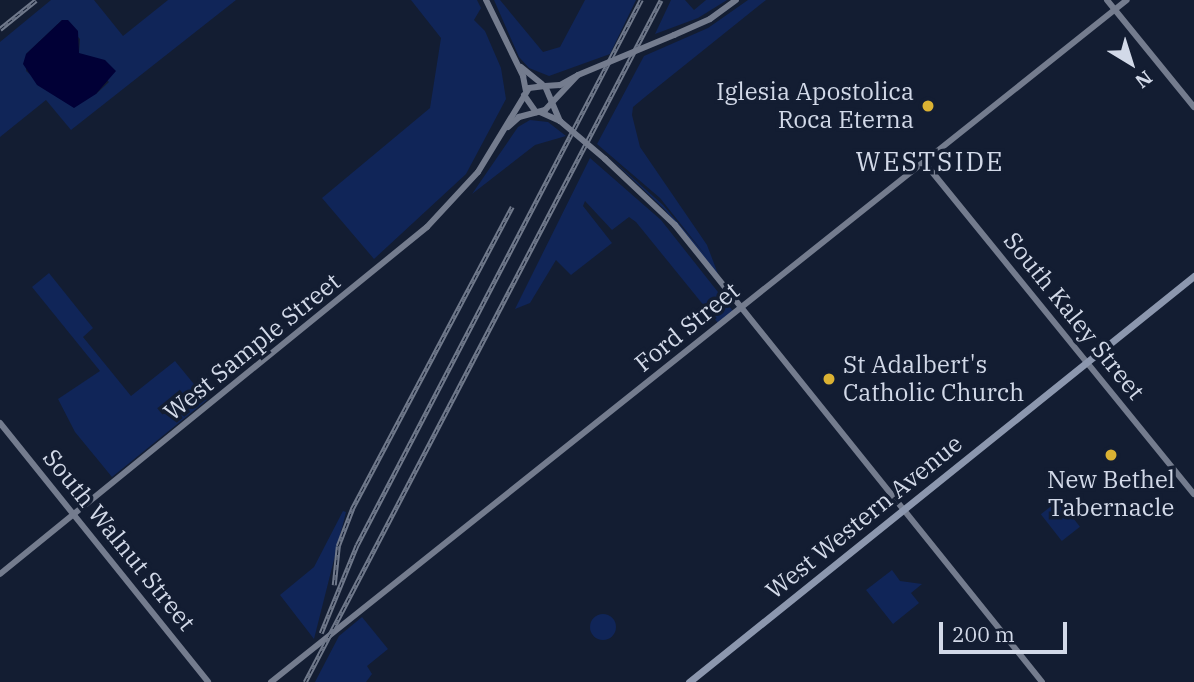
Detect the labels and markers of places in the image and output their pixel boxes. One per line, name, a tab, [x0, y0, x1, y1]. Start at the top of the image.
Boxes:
place label: Iglesia Apostolica Roca Eterna	[716, 78, 914, 134]
marker: Iglesia Apostolica Roca Eterna	[920, 98, 936, 114]
place label: St Adalbert's Catholic Church	[843, 351, 1024, 407]
marker: St Adalbert's Catholic Church	[821, 371, 837, 387]
marker: New Bethel Tabernacle	[1103, 447, 1119, 463]
place label: New Bethel Tabernacle	[1047, 466, 1175, 522]

